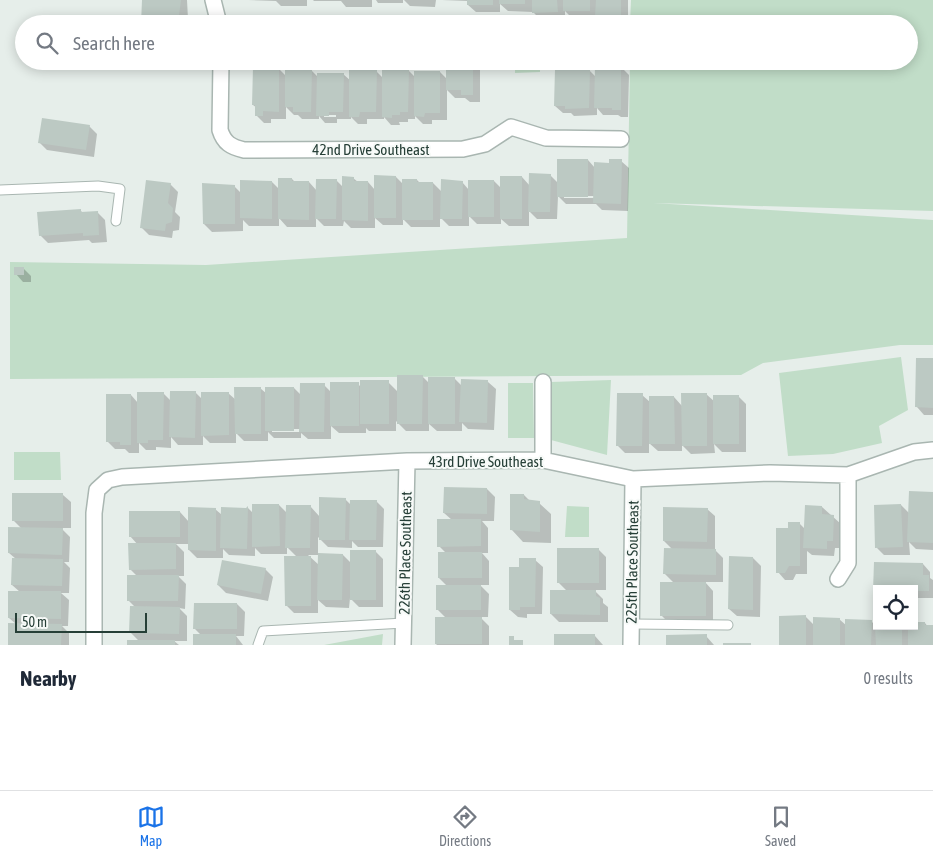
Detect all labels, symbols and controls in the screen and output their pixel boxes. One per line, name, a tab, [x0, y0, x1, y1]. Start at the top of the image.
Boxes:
search box	[15, 15, 918, 70]
icon: search	[33, 29, 61, 57]
text: Search here	[73, 32, 155, 54]
street label: 42nd Drive Southeast	[312, 141, 430, 158]
street label: 43rd Drive Southeast	[429, 453, 543, 470]
street label: 226th Place Southeast	[395, 491, 415, 615]
street label: 225th Place Southeast	[622, 500, 642, 624]
map controls	[873, 585, 918, 630]
button: locate	[873, 585, 918, 630]
scale bar	[15, 610, 148, 633]
text: 50 m	[22, 614, 47, 630]
text: Nearby	[20, 666, 76, 690]
text: 0 results	[863, 669, 913, 687]
tab: Map	[137, 803, 165, 849]
tab: Directions	[439, 803, 491, 849]
tab: Saved	[765, 803, 796, 849]

